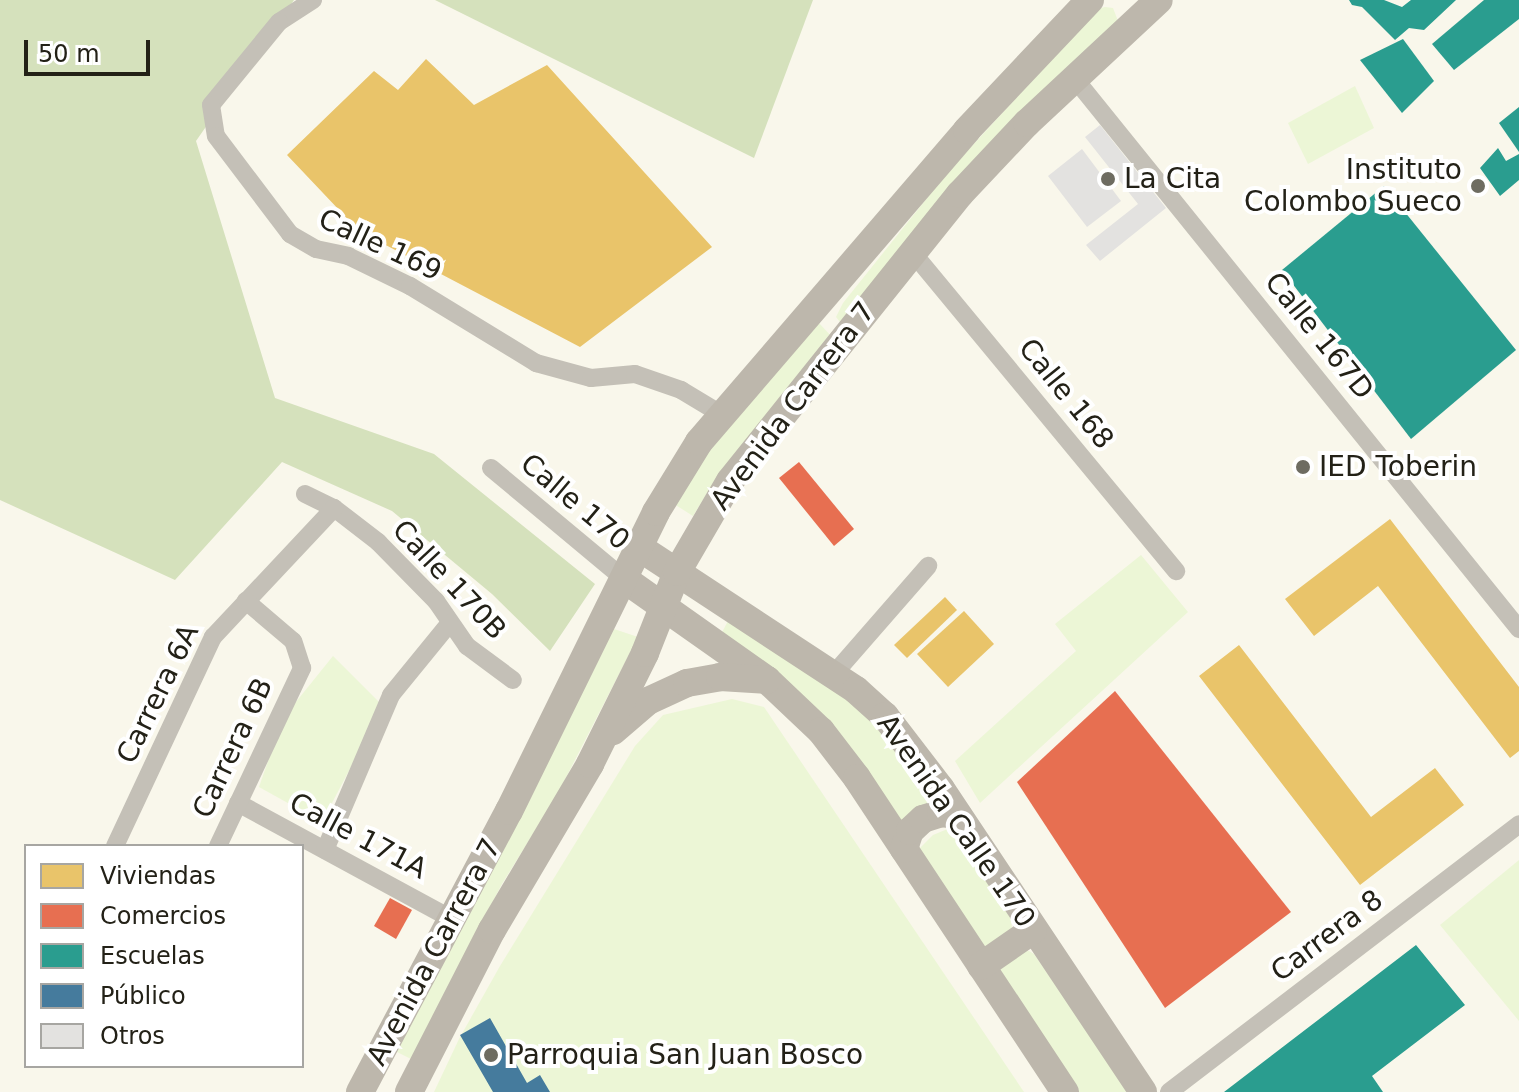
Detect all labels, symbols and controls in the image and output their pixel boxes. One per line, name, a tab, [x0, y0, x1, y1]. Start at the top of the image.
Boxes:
scale bar	[28, 24, 154, 74]
text: 50 m	[38, 40, 100, 68]
place label: Instituto Colombo Sueco	[1244, 153, 1462, 219]
place label: La Cita	[1124, 162, 1221, 196]
marker: La Cita	[1099, 170, 1117, 188]
marker: Instituto Colombo Sueco	[1469, 177, 1487, 195]
street label: Calle 169	[313, 202, 447, 288]
street label: Calle 167D	[1258, 266, 1380, 406]
street label: Avenida Carrera 7	[704, 295, 882, 517]
street label: Calle 168	[1011, 332, 1121, 456]
street label: Calle 170	[514, 447, 636, 557]
place label: IED Toberin	[1319, 450, 1477, 484]
marker: IED Toberin	[1294, 458, 1312, 476]
street label: Calle 170B	[385, 513, 513, 647]
street label: Carrera 6A	[110, 619, 206, 769]
street label: Carrera 6B	[186, 673, 280, 823]
street label: Avenida Calle 170	[870, 708, 1042, 934]
street label: Calle 171A	[283, 786, 433, 886]
street label: Avenida Carrera 7	[360, 833, 508, 1071]
legend	[24, 844, 304, 1068]
text: Viviendas	[100, 862, 216, 890]
street label: Carrera 8	[1264, 883, 1390, 989]
text: Comercios	[100, 902, 226, 930]
text: Escuelas	[100, 942, 205, 970]
text: Público	[100, 982, 186, 1010]
text: Otros	[100, 1022, 165, 1050]
place label: Parroquia San Juan Bosco	[507, 1038, 863, 1072]
marker: Parroquia San Juan Bosco	[482, 1046, 500, 1064]

